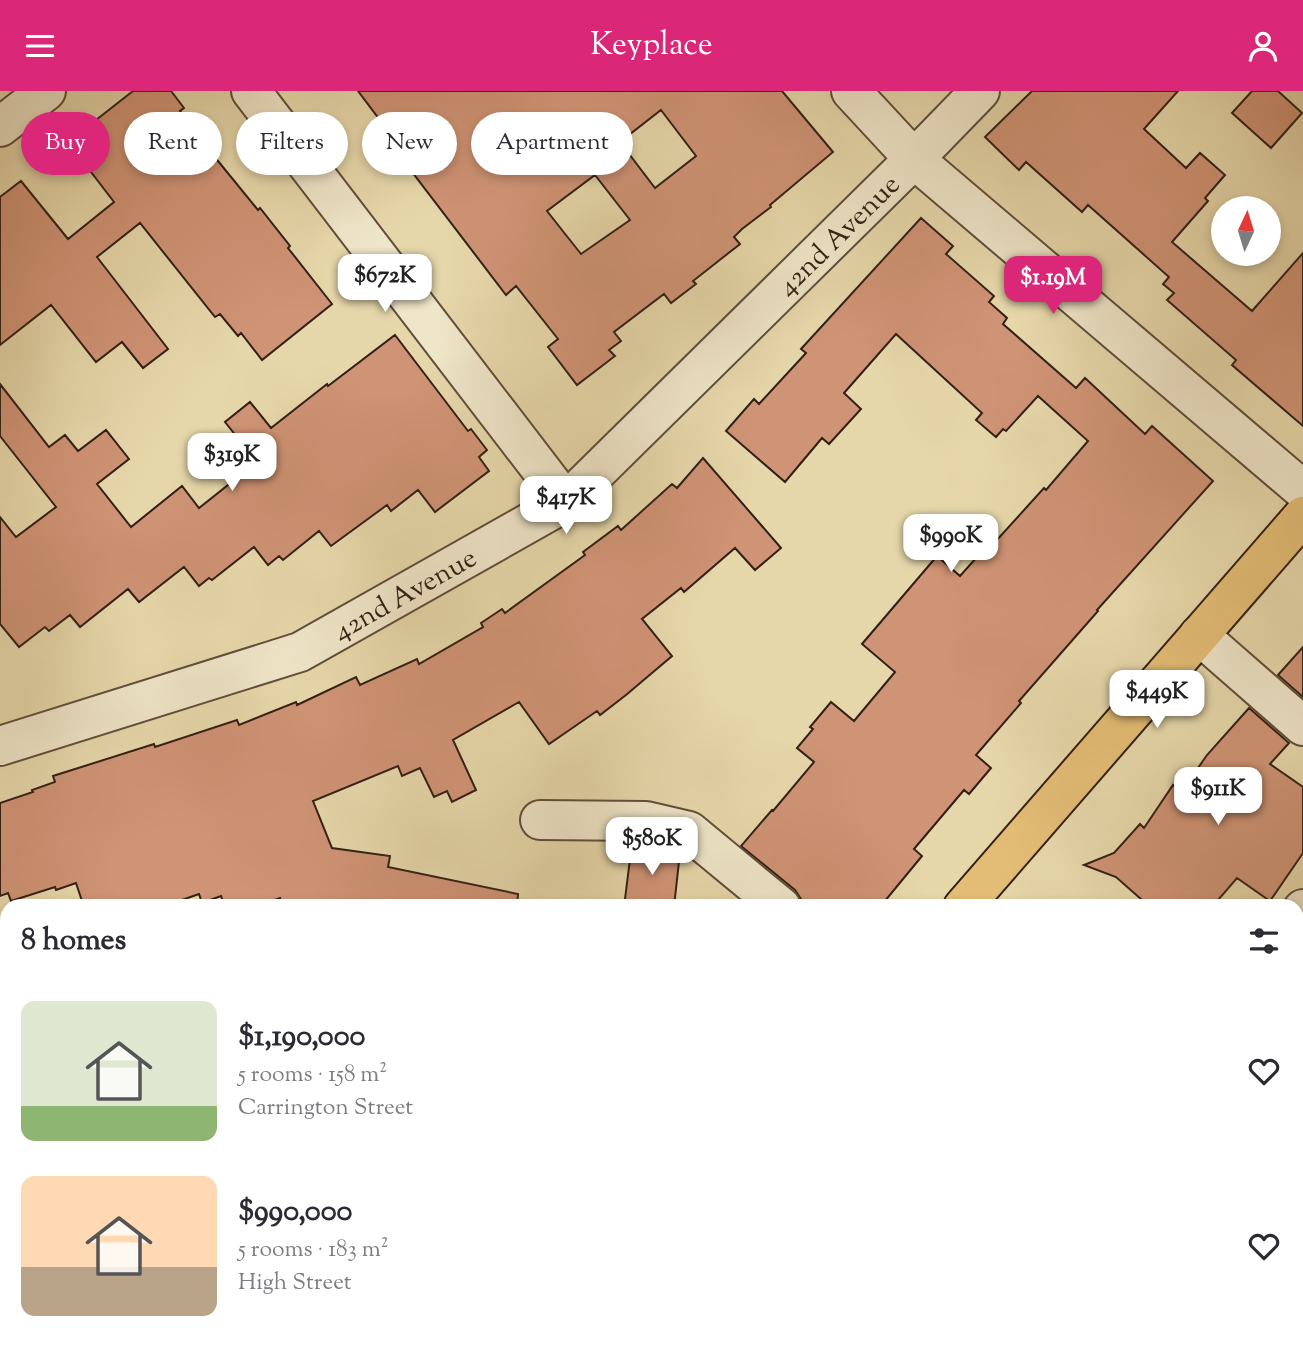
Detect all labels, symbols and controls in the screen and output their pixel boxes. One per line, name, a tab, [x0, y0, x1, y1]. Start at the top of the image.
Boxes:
text: Keyplace	[590, 23, 713, 69]
icon: menu	[21, 27, 59, 65]
icon: person	[1244, 27, 1282, 65]
chip: Buy	[21, 112, 110, 175]
chip: Rent	[124, 112, 222, 175]
chip: Filters	[236, 112, 348, 175]
chip: New	[362, 112, 457, 175]
chip: Apartment	[471, 112, 633, 175]
street label: 42nd Avenue	[769, 166, 910, 307]
north arrow	[1211, 196, 1281, 266]
map controls	[1211, 196, 1281, 266]
pin: $672K	[336, 255, 434, 314]
pin: $1.19M	[996, 257, 1110, 316]
text: $672K	[354, 260, 416, 293]
text: $1.19M	[1020, 262, 1086, 295]
pin: $319K	[183, 433, 281, 493]
text: $319K	[204, 439, 260, 472]
pin: $417K	[517, 477, 615, 536]
text: $417K	[536, 482, 596, 515]
pin: $990K	[902, 515, 1000, 574]
text: $990K	[919, 520, 983, 553]
street label: 42nd Avenue	[327, 539, 485, 652]
pin: $449K	[1108, 671, 1206, 730]
text: $449K	[1125, 676, 1189, 709]
pin: $911K	[1169, 767, 1267, 827]
text: $911K	[1190, 773, 1246, 806]
pin: $580K	[603, 817, 701, 877]
text: $580K	[622, 823, 682, 856]
text: 8 homes	[21, 920, 126, 963]
icon: filters	[1245, 922, 1283, 960]
text: $1,190,000	[238, 1016, 365, 1059]
icon: home	[77, 1029, 161, 1113]
icon: heart	[1245, 1052, 1283, 1090]
text: 5 rooms · 158 m²	[238, 1059, 387, 1092]
text: Carrington Street	[238, 1092, 413, 1125]
text: $990,000	[238, 1191, 352, 1234]
icon: home	[77, 1204, 161, 1288]
icon: heart	[1245, 1227, 1283, 1265]
text: 5 rooms · 183 m²	[238, 1234, 389, 1267]
text: High Street	[238, 1267, 352, 1300]

